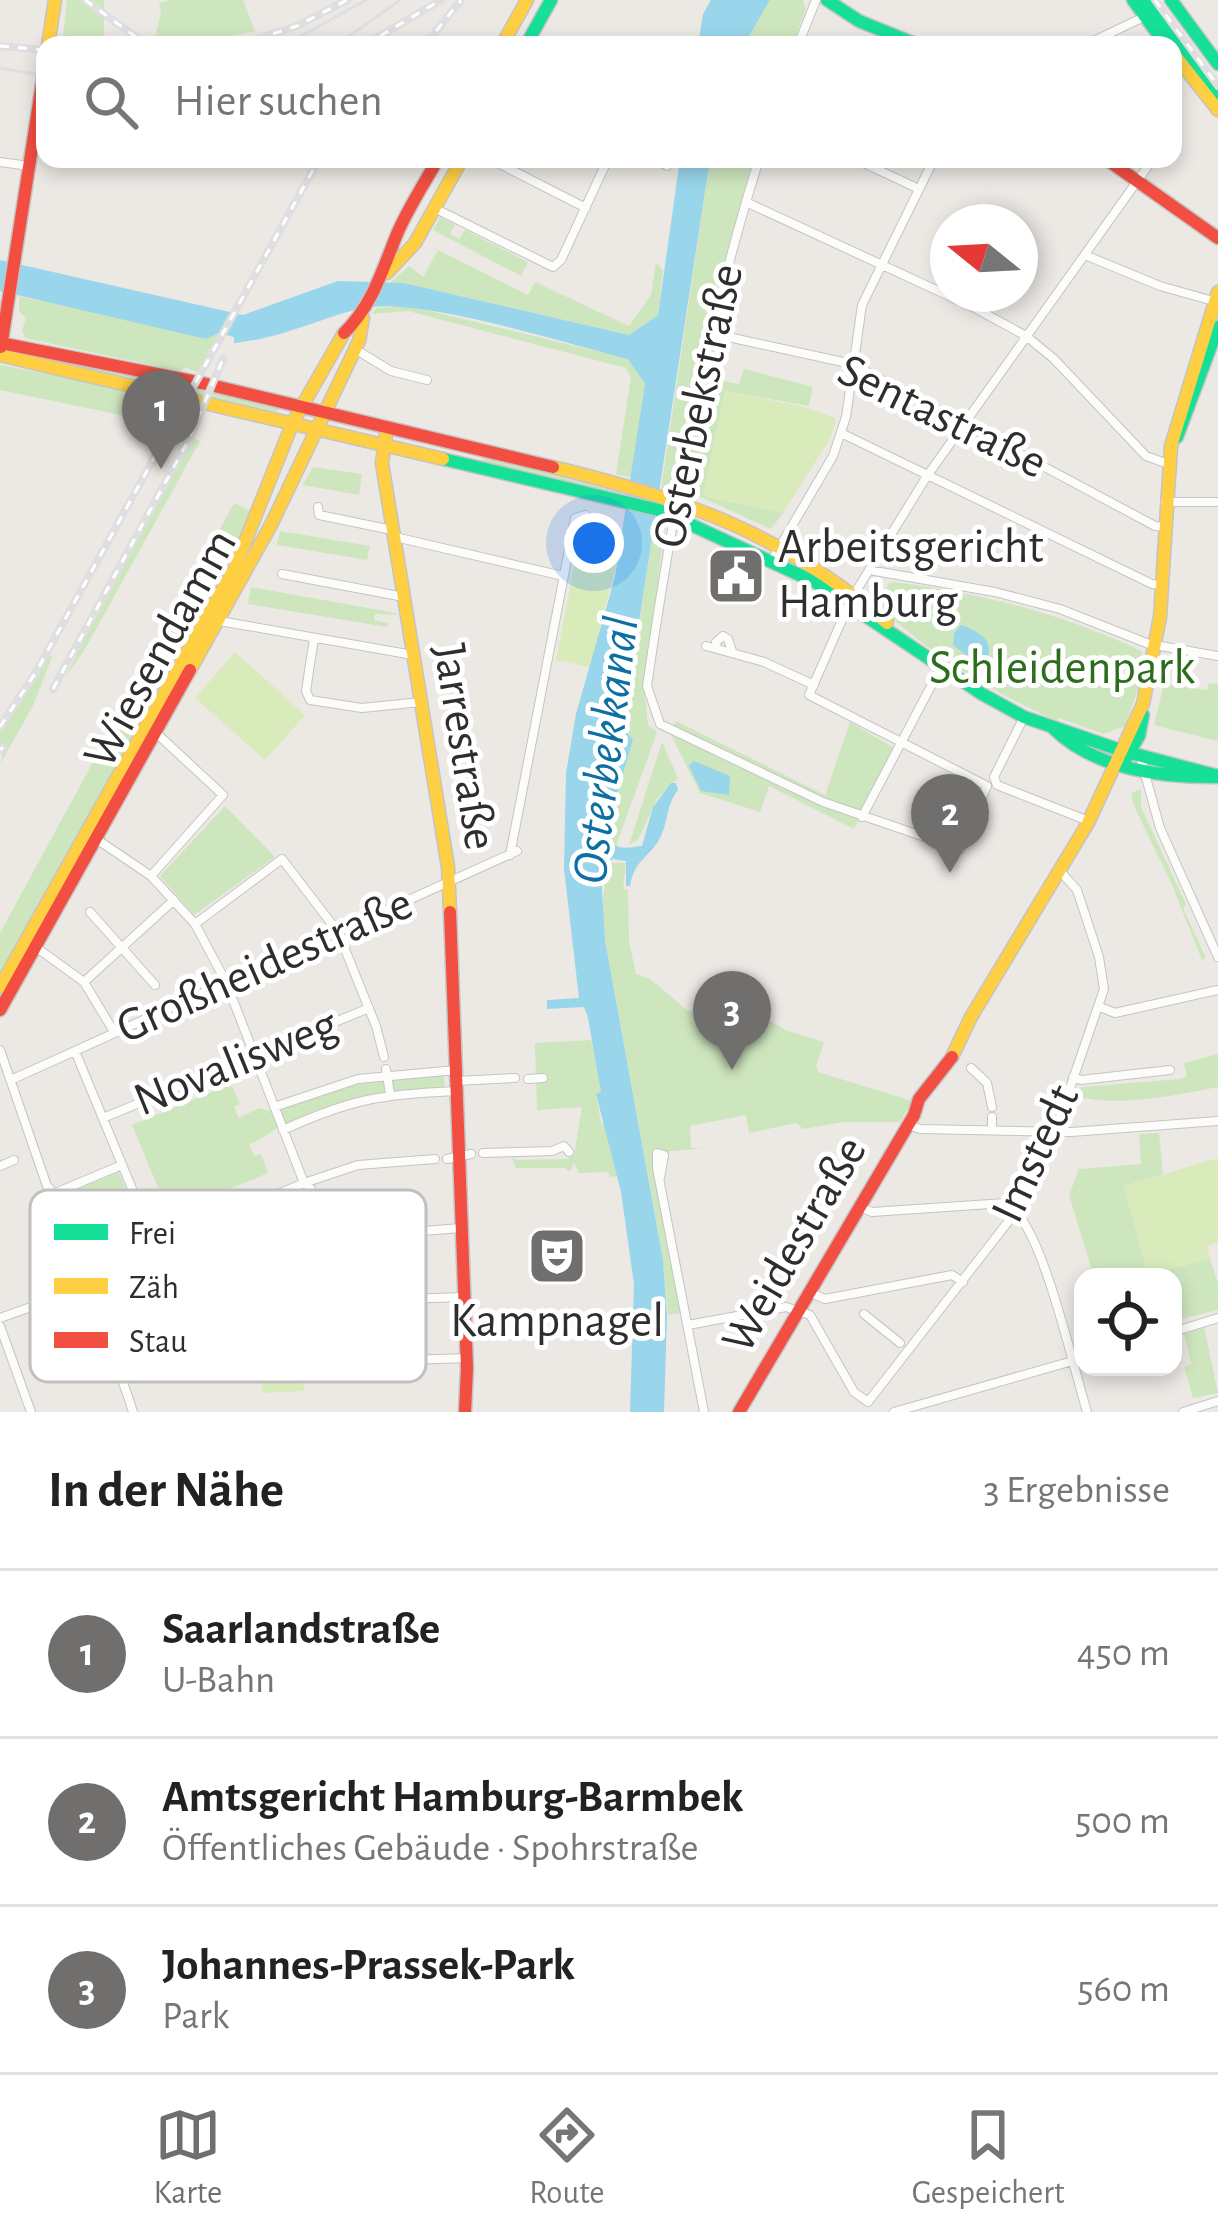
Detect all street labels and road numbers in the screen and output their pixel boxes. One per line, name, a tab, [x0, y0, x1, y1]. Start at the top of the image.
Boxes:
street label: Osterbekstraße	[646, 260, 752, 552]
street label: Sentastraße	[830, 346, 1054, 488]
street label: Wiesendamm	[76, 522, 246, 776]
street label: Jarrestraße	[424, 641, 504, 853]
street label: Großheidestraße	[110, 879, 420, 1053]
street label: Novalisweg	[128, 1000, 345, 1125]
street label: Imstedt	[984, 1078, 1088, 1230]
street label: Weidestraße	[714, 1129, 876, 1361]

